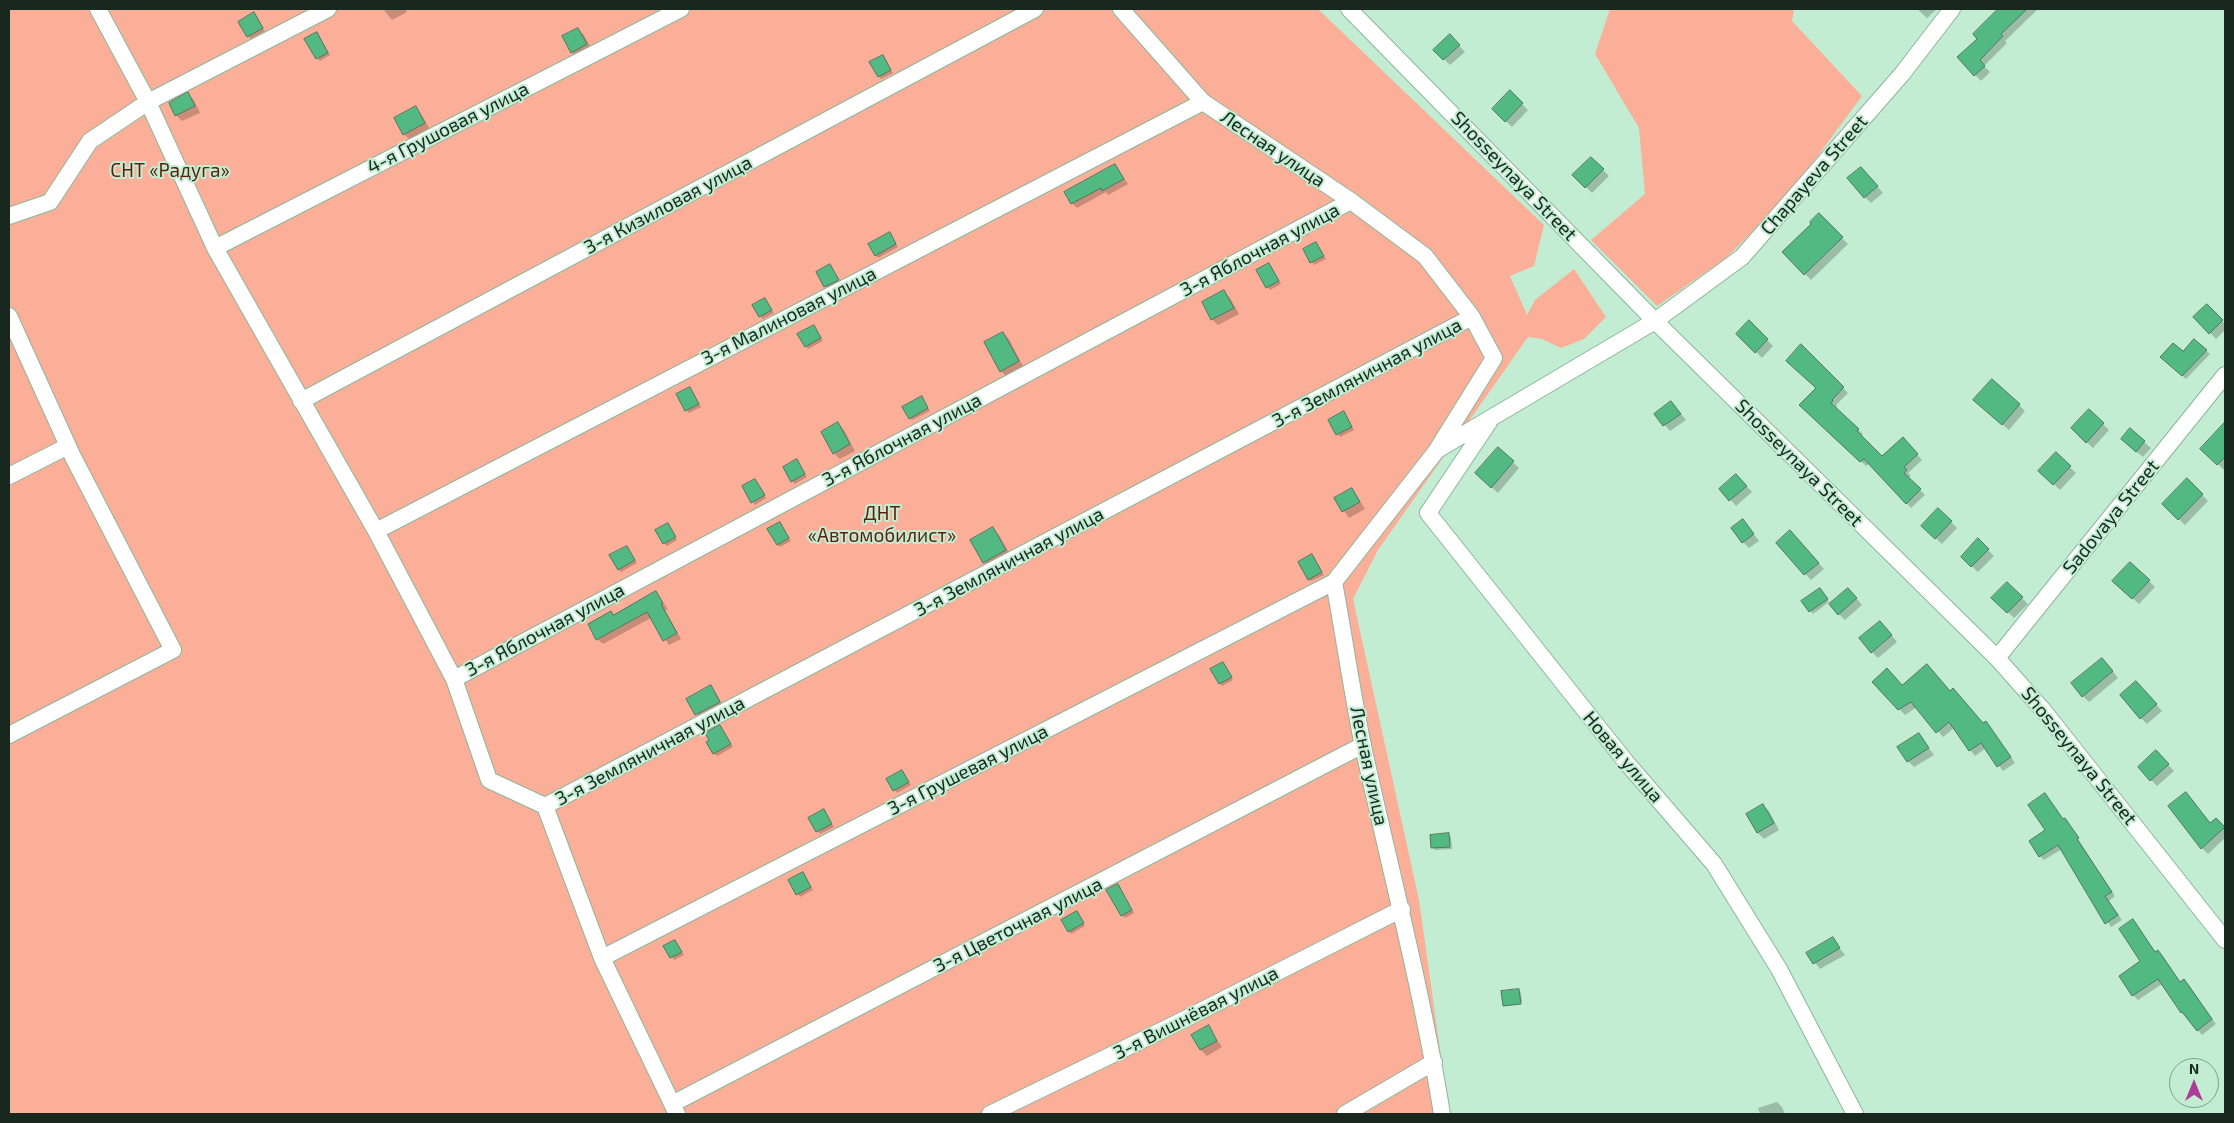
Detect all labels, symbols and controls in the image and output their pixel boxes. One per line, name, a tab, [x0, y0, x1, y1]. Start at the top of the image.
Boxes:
street label: 4-я Грушовая улица	[363, 77, 533, 179]
street label: Лесная улица	[1216, 106, 1330, 192]
street label: Shosseynaya Street	[1446, 107, 1582, 245]
street label: Chapayeva Street	[1756, 110, 1872, 240]
street label: 3-я Кизиловая улица	[580, 151, 756, 259]
park label: СНТ «Радуга»	[110, 160, 230, 182]
street label: 3-я Яблочная улица	[1177, 198, 1343, 302]
street label: 3-я Малиновая улица	[698, 262, 880, 370]
street label: 3-я Земляничная улица	[1268, 313, 1466, 433]
street label: 3-я Яблочная улица	[819, 388, 985, 492]
street label: Shosseynaya Street	[1731, 395, 1867, 531]
street label: Sadovaya Street	[2058, 455, 2164, 579]
street label: 3-я Земляничная улица	[910, 502, 1108, 622]
park label: ДНТ «Автомобилист»	[808, 503, 956, 547]
street label: 3-я Яблочная улица	[462, 578, 628, 682]
street label: Shosseynaya Street	[2016, 682, 2142, 830]
street label: 3-я Земляничная улица	[551, 691, 749, 811]
street label: Лесная улица	[1345, 704, 1393, 828]
street label: Новая улица	[1578, 707, 1668, 807]
street label: 3-я Грушевая улица	[884, 720, 1052, 820]
street label: 3-я Цветочная улица	[930, 873, 1106, 977]
street label: 3-я Вишнёвая улица	[1110, 962, 1282, 1064]
north arrow	[2169, 1058, 2219, 1108]
text: N	[2189, 1060, 2199, 1077]

